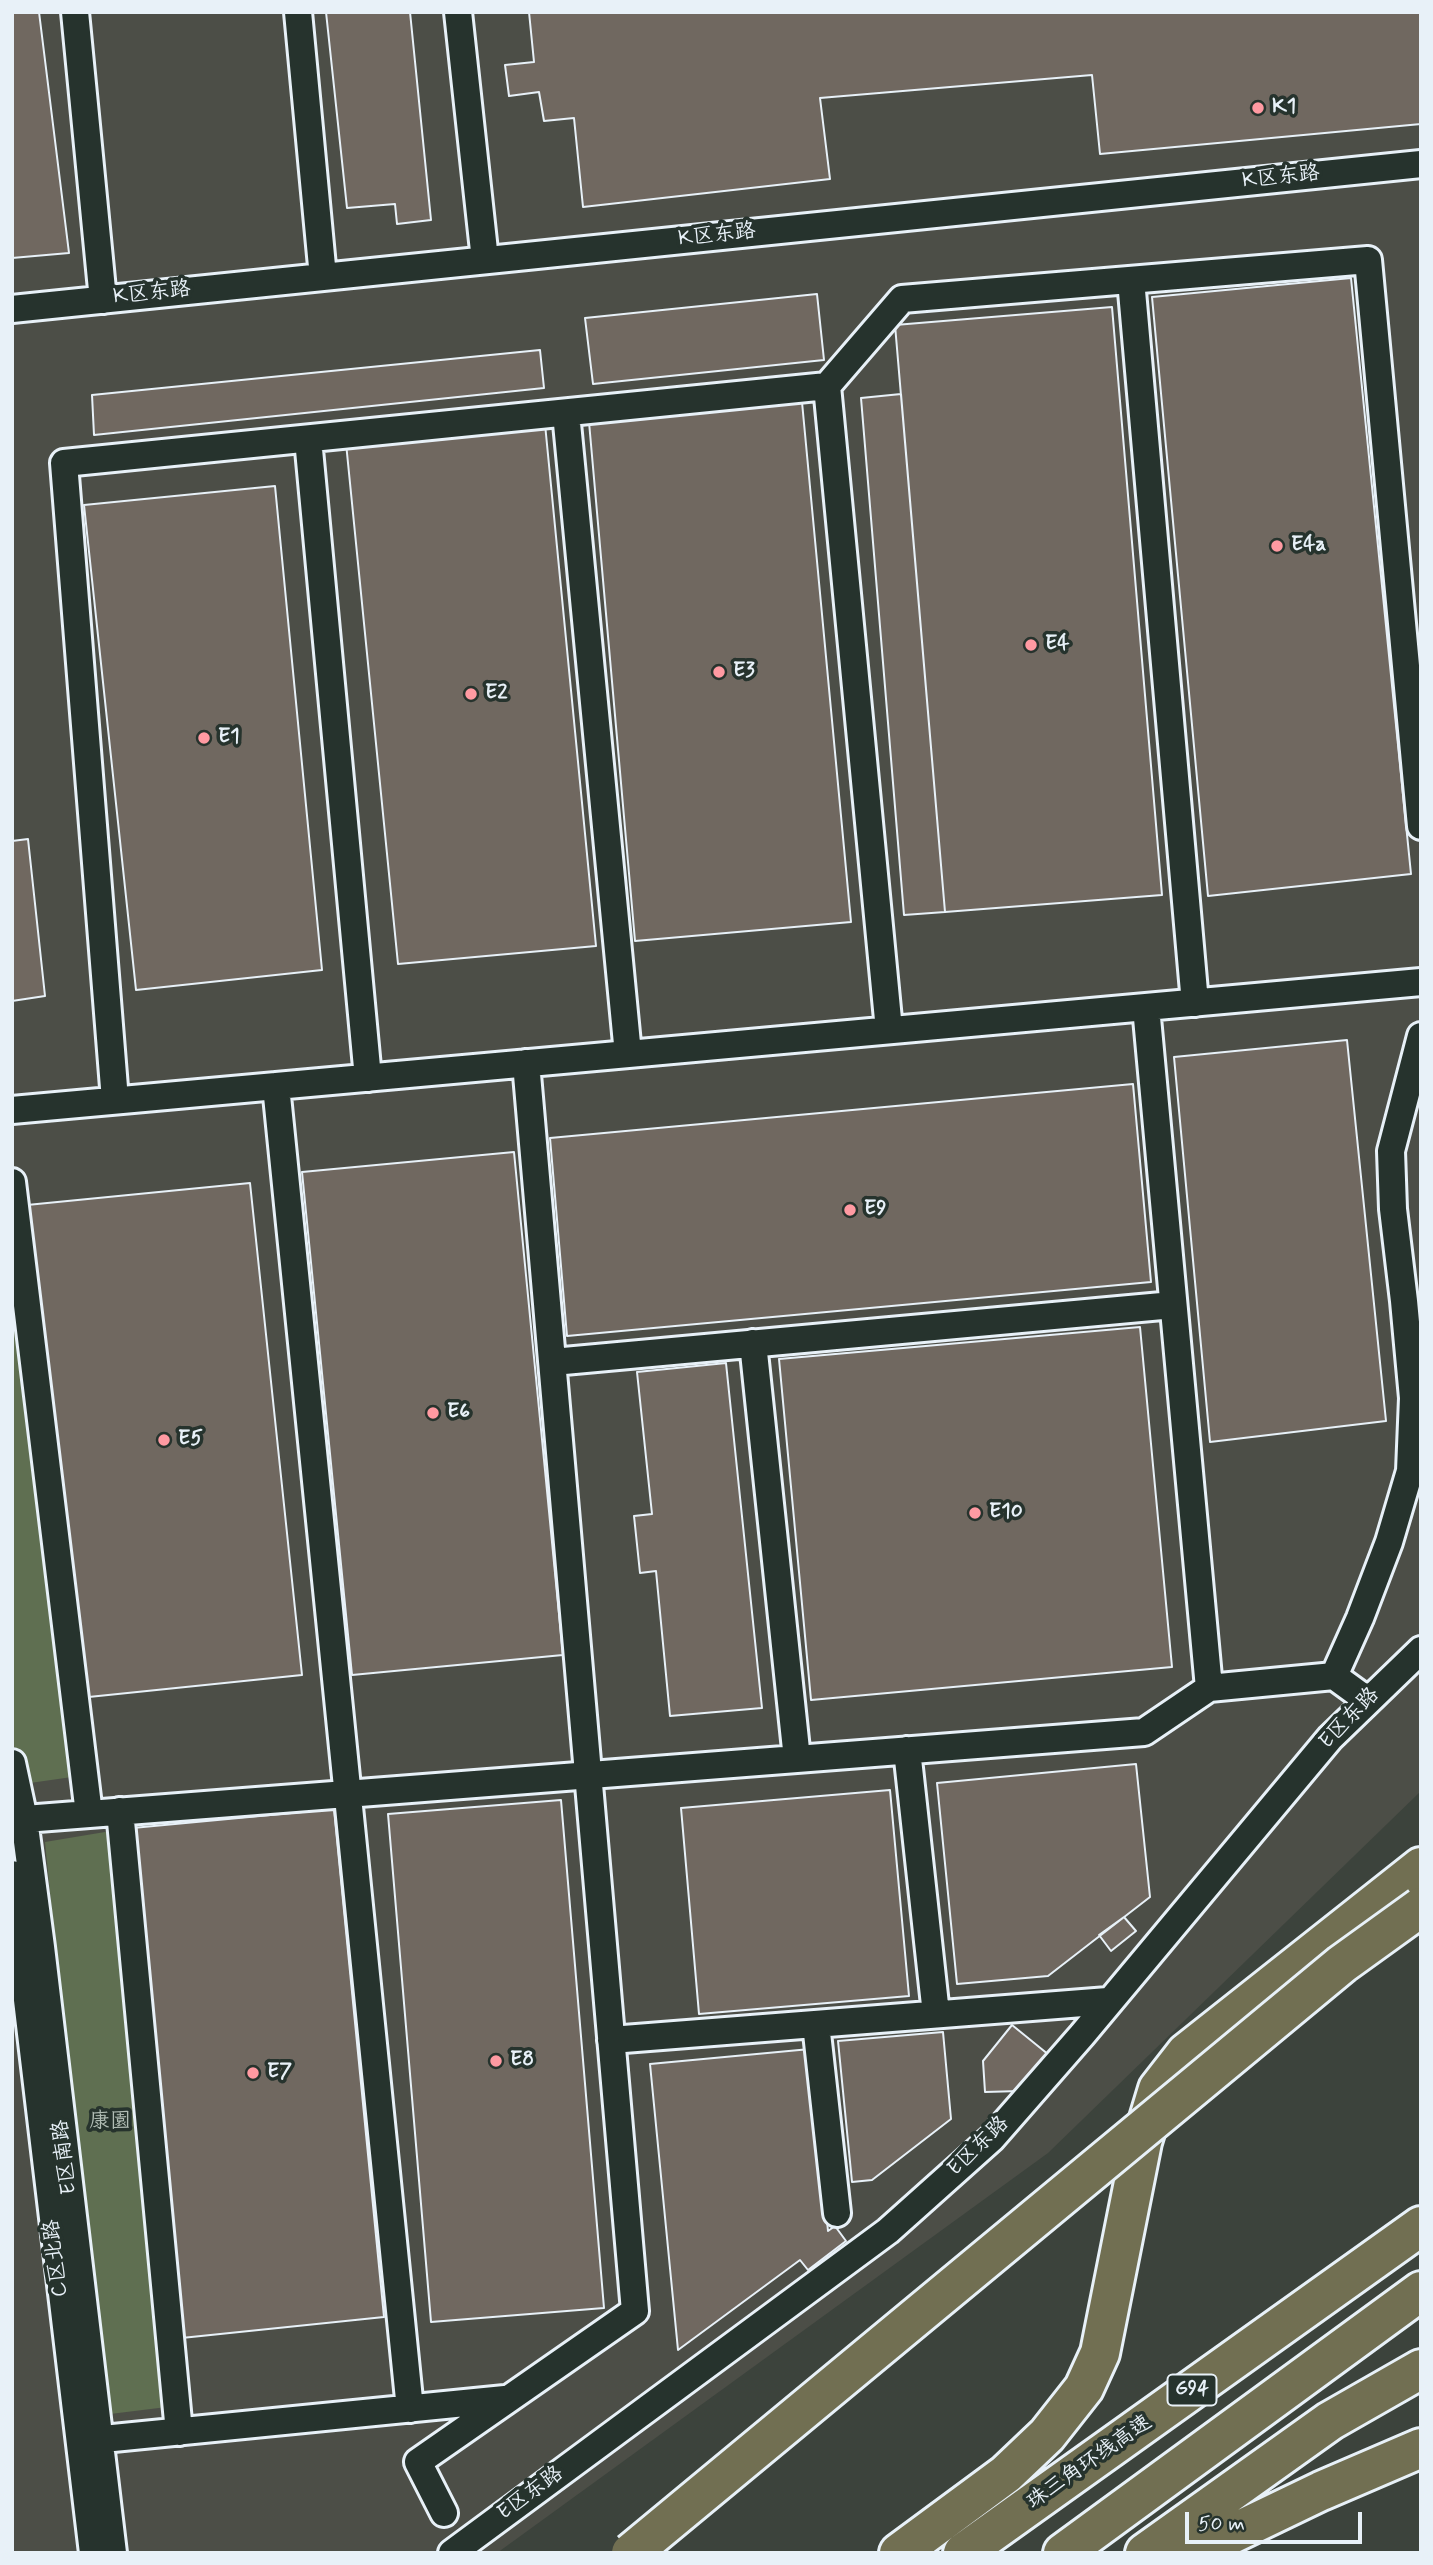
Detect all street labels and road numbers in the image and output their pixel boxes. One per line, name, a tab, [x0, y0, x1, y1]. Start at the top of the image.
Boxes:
street label: K区东路	[1241, 161, 1321, 195]
street label: K区东路	[677, 219, 757, 253]
street label: K区东路	[112, 277, 192, 311]
street label: E区东路	[1315, 1683, 1385, 1755]
street label: E区东路	[943, 2112, 1015, 2182]
street label: E区南路	[49, 2118, 83, 2196]
street label: C区北路	[40, 2218, 74, 2298]
road number: G94	[1168, 2374, 1216, 2406]
street label: 珠三角环线高速	[1023, 2411, 1157, 2515]
street label: E区东路	[493, 2462, 569, 2526]

